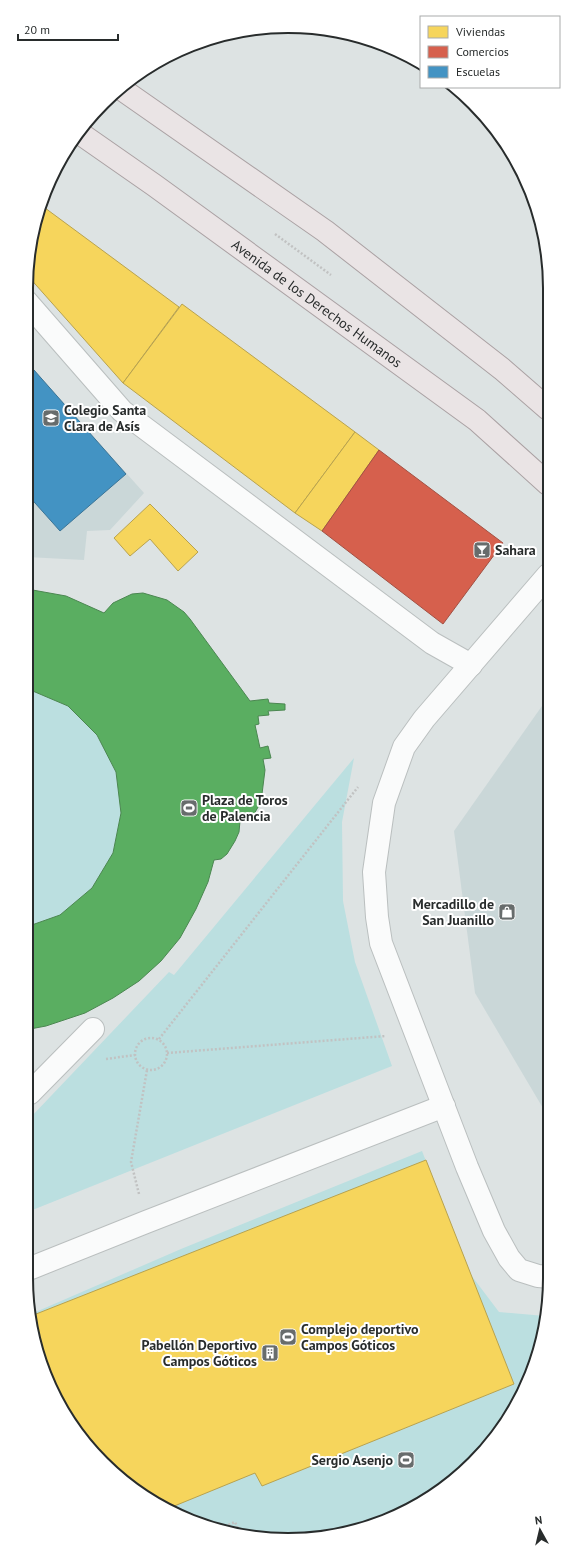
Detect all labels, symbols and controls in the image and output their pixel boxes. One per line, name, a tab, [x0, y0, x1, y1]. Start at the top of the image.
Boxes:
scale bar	[18, 16, 118, 42]
legend	[420, 16, 560, 88]
text: 20 m	[24, 22, 50, 37]
text: Viviendas	[455, 24, 505, 39]
text: Comercios	[456, 44, 509, 59]
text: Escuelas	[456, 64, 500, 79]
street label: Avenida de los Derechos Humanos	[228, 235, 406, 371]
place label: Colegio Santa Clara de Asís	[64, 401, 146, 435]
school or university icon: Colegio Santa Clara de Asís	[41, 408, 61, 428]
bar icon: Sahara	[472, 540, 492, 560]
place label: Sahara	[495, 541, 536, 559]
place label: Plaza de Toros de Palencia	[202, 791, 288, 825]
sports icon: Plaza de Toros de Palencia	[179, 798, 199, 818]
place label: Mercadillo de San Juanillo	[413, 895, 494, 929]
shop icon: Mercadillo de San Juanillo	[497, 902, 517, 922]
place label: Complejo deportivo Campos Góticos	[301, 1320, 419, 1354]
sports icon: Complejo deportivo Campos Góticos	[278, 1327, 298, 1347]
place label: Pabellón Deportivo Campos Góticos	[142, 1336, 257, 1370]
building icon: Pabellón Deportivo Campos Góticos	[260, 1343, 280, 1363]
sports icon: Sergio Asenjo	[396, 1450, 416, 1470]
place label: Sergio Asenjo	[311, 1451, 393, 1469]
north arrow	[520, 1510, 560, 1550]
text: N	[534, 1513, 543, 1528]

